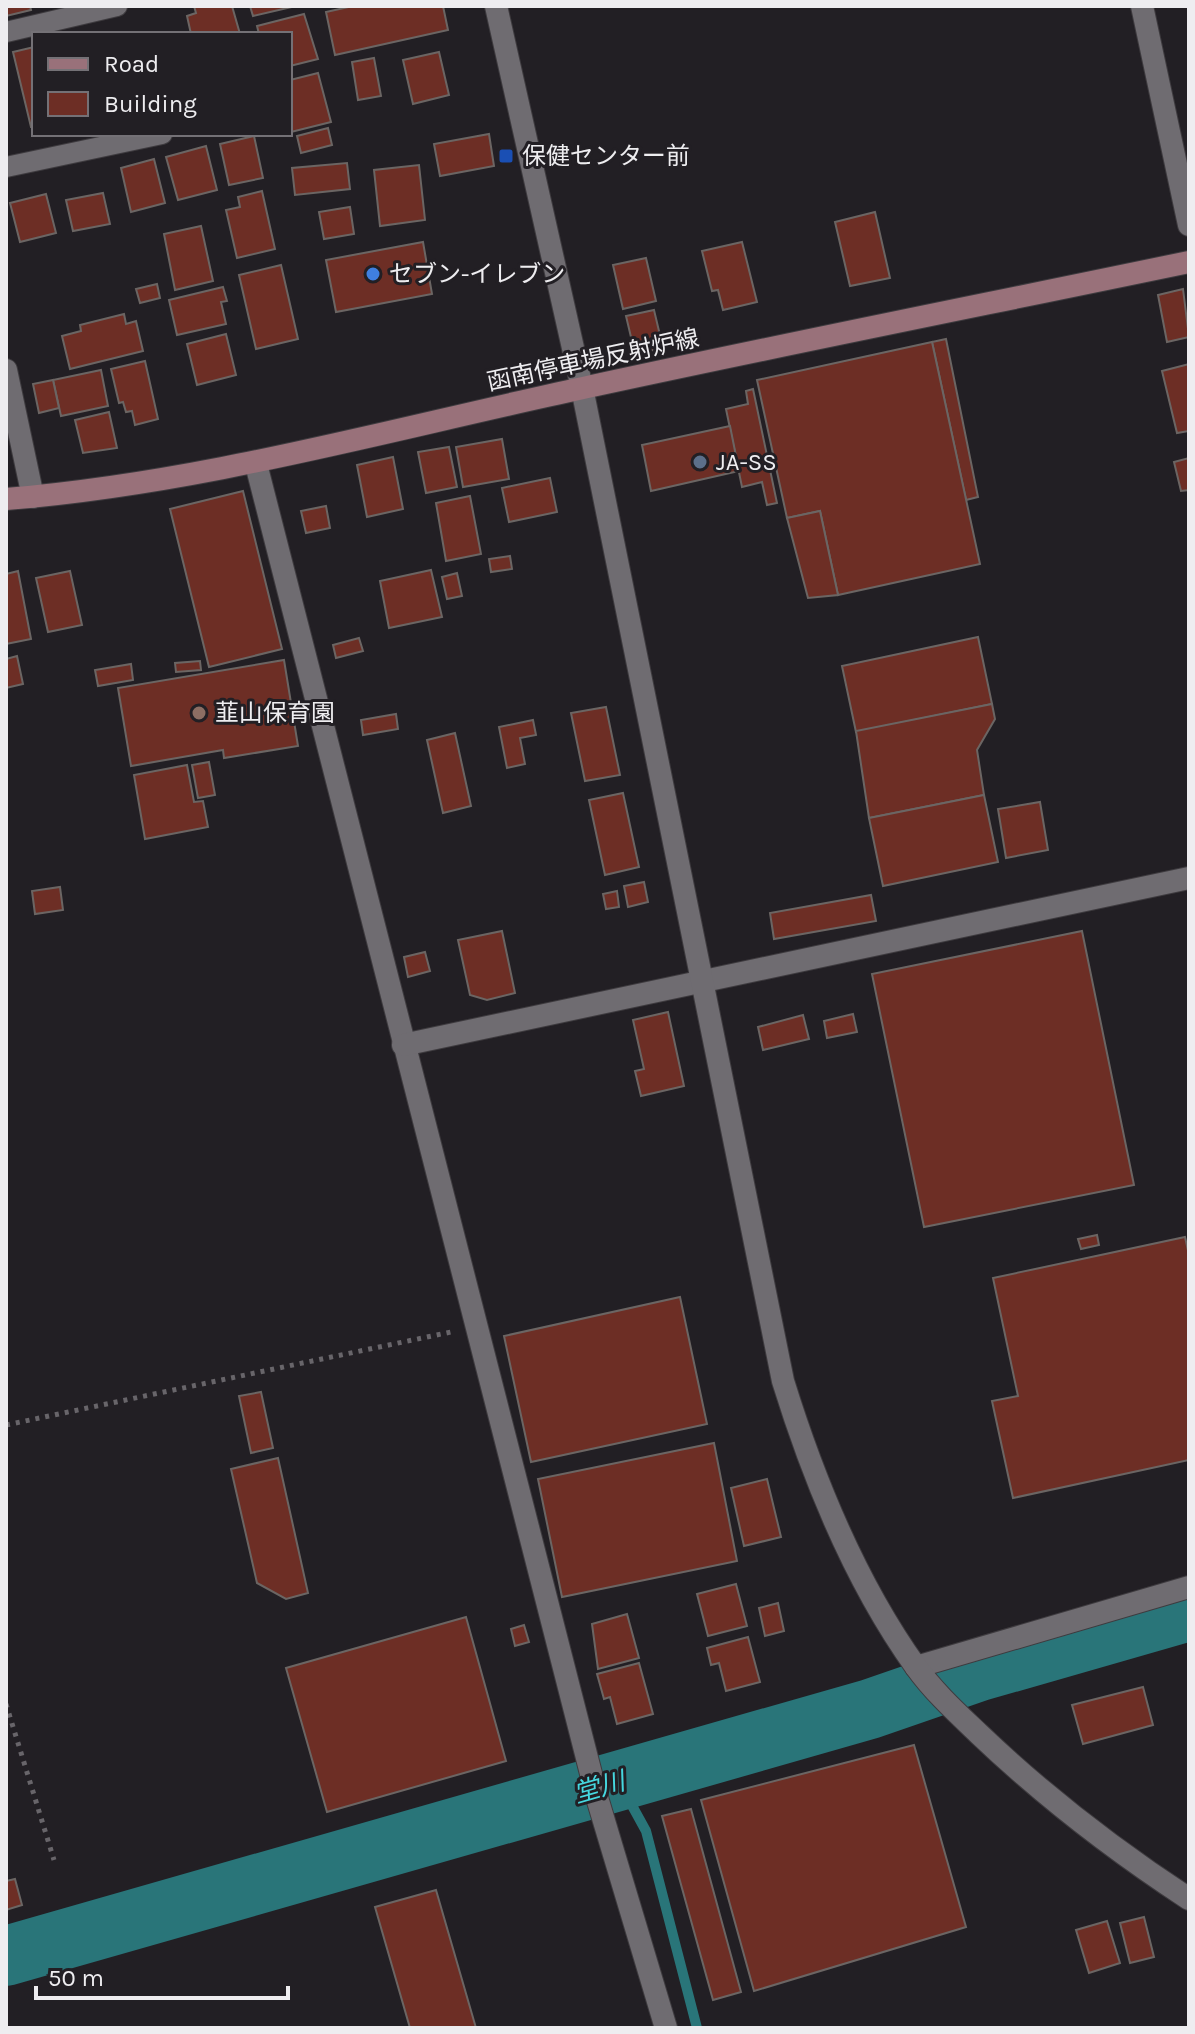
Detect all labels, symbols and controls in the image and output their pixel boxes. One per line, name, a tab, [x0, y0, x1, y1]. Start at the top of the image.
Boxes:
legend	[32, 32, 292, 136]
text: Road	[104, 50, 159, 78]
text: Building	[104, 90, 197, 118]
place label: 保健センター前	[522, 142, 690, 170]
marker: 保健センター前	[497, 147, 515, 165]
place label: セブン-イレブン	[389, 260, 565, 288]
marker: セブン-イレブン	[364, 265, 382, 283]
street label: 函南停車場反射炉線	[484, 324, 702, 396]
place label: JA-SS	[716, 448, 777, 476]
marker: JA-SS	[691, 453, 709, 471]
place label: 韮山保育園	[215, 699, 335, 727]
marker: 韮山保育園	[190, 704, 208, 722]
water label: 堂川	[570, 1765, 631, 1810]
scale bar	[36, 1950, 288, 2000]
text: 50 m	[48, 1964, 104, 1992]

